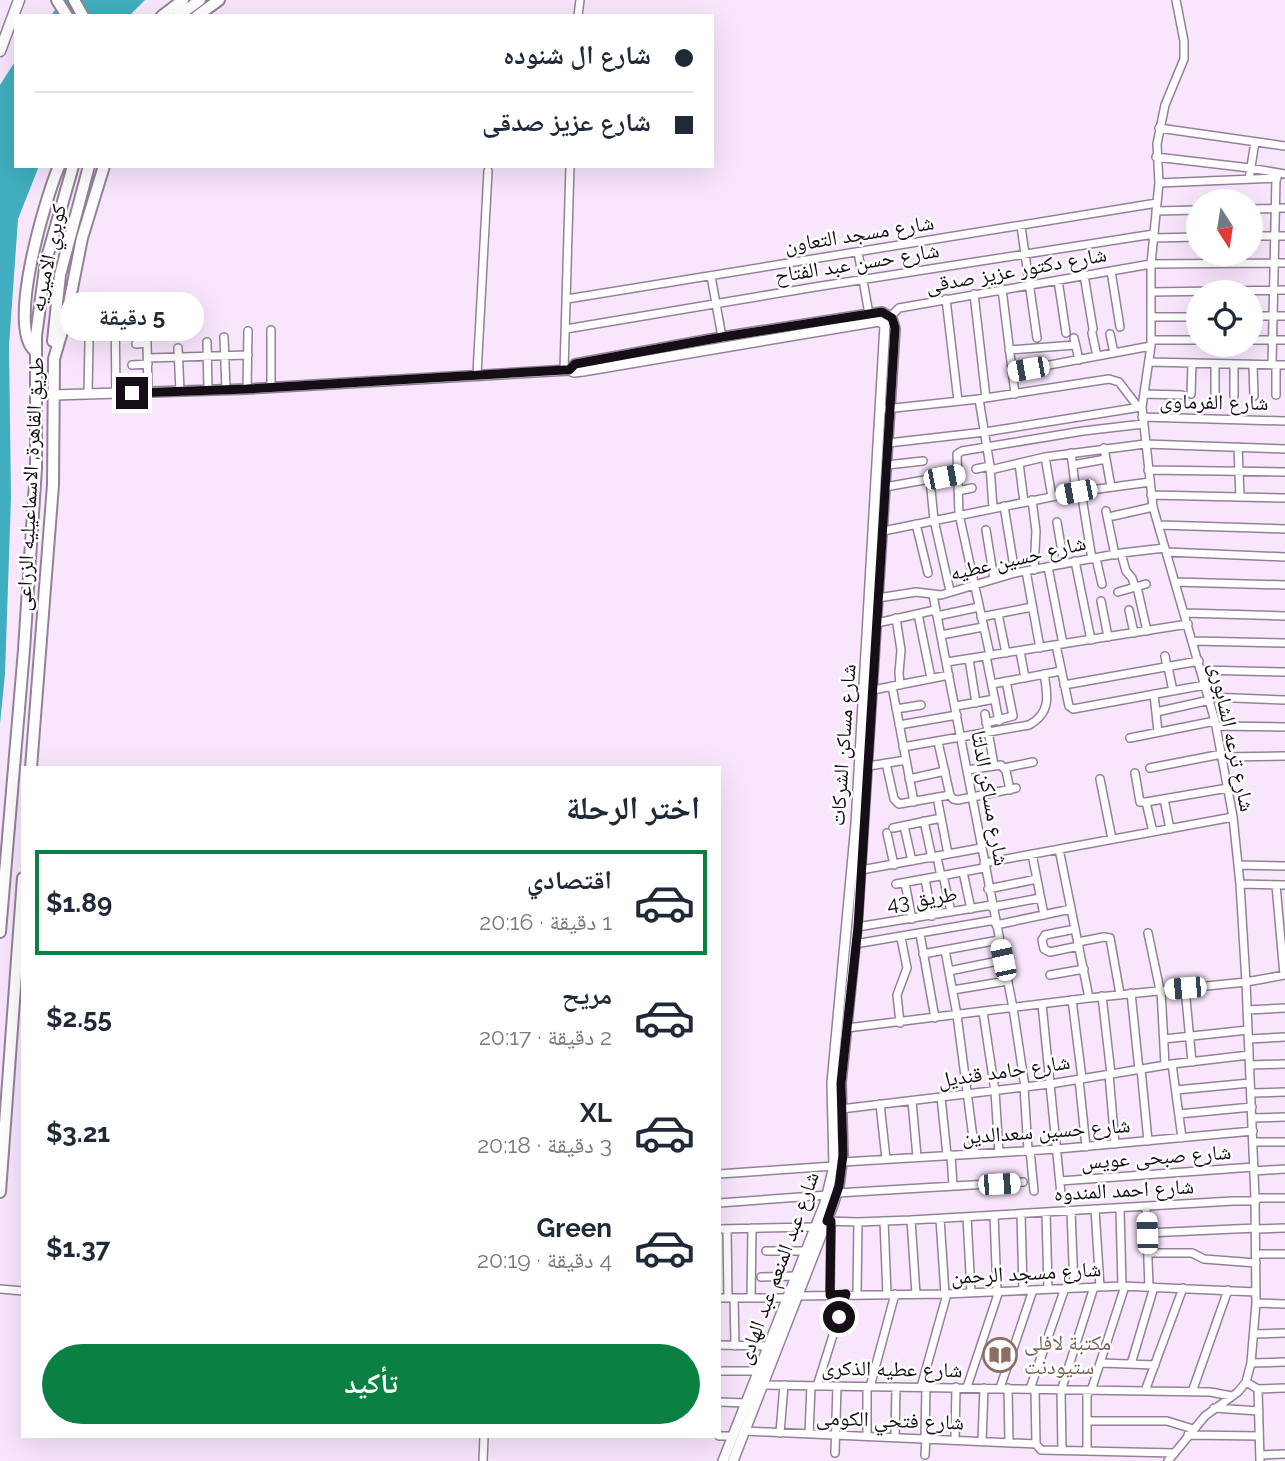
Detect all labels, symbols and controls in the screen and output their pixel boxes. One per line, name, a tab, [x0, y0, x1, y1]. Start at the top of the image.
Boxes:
text: شارع ال شنوده	[503, 40, 651, 70]
text: شارع عزيز صدقى	[482, 107, 651, 137]
north arrow	[1186, 189, 1264, 266]
map controls	[1186, 189, 1263, 357]
street label: كوبري الاميريه	[24, 202, 75, 315]
street label: شارع مسجد التعاون	[782, 209, 936, 259]
street label: شارع حسن عبد الفتاح	[773, 237, 941, 289]
street label: شارع دكتور عزيز صدقى	[923, 241, 1109, 299]
button: locate	[1186, 280, 1263, 357]
callout: 5 دقيقة	[60, 292, 204, 340]
text: 5 دقيقة	[99, 303, 165, 330]
car	[1006, 355, 1051, 383]
street label: طريق القاهرة, الاسماعيليه الزراعى	[10, 356, 50, 612]
route end	[116, 377, 148, 409]
street label: شارع الفرماوى	[1159, 388, 1269, 416]
car	[922, 463, 967, 491]
car	[1054, 478, 1099, 506]
street label: شارع حسين عطيه	[948, 530, 1088, 586]
street label: شارع ترعه الشابورى	[1204, 660, 1260, 814]
street label: شارع مساكن الشركات	[824, 663, 862, 827]
street label: شارع مساكن الدلتا	[965, 728, 1015, 868]
text: اختر الرحلة	[566, 789, 700, 826]
text: اقتصادي	[527, 865, 612, 895]
icon: car	[633, 871, 696, 934]
street label: طريق 43	[885, 881, 959, 917]
text: $1.89	[46, 888, 112, 918]
text: 1 دقيقة · 20:16	[479, 908, 612, 935]
car	[989, 937, 1018, 983]
car	[1164, 976, 1207, 1000]
text: مريح	[562, 980, 612, 1010]
icon: car	[633, 986, 696, 1049]
text: $2.55	[46, 1003, 112, 1033]
text: 2 دقيقة · 20:17	[479, 1023, 612, 1050]
street label: شارع حامد قنديل	[936, 1049, 1072, 1093]
text: XL	[580, 1098, 612, 1128]
icon: car	[633, 1101, 696, 1164]
street label: شارع حسين سعدالدين	[961, 1112, 1131, 1150]
text: $3.21	[46, 1118, 110, 1148]
text: 3 دقيقة · 20:18	[477, 1131, 612, 1158]
street label: شارع صبحى عويس	[1080, 1139, 1232, 1175]
street label: شارع عبد المنعم عبد الهادى	[731, 1168, 826, 1368]
car	[978, 1172, 1021, 1196]
street label: شارع احمد المندوه	[1053, 1173, 1195, 1207]
car	[1136, 1212, 1159, 1254]
text: Green	[536, 1213, 612, 1243]
icon: car	[633, 1216, 696, 1279]
text: $1.37	[46, 1233, 110, 1263]
text: 4 دقيقة · 20:19	[477, 1246, 612, 1273]
street label: شارع مسجد الرحمن	[950, 1256, 1102, 1290]
route start	[823, 1301, 855, 1333]
place label: مكتبة لافلى ستيودنت	[1024, 1330, 1111, 1379]
library icon: مكتبة لافلى ستيودنت	[981, 1336, 1019, 1374]
button: تأكيد	[42, 1344, 700, 1424]
street label: شارع عطيه الذكرى	[821, 1355, 963, 1383]
street label: شارع فتحي الكومى	[815, 1404, 965, 1439]

